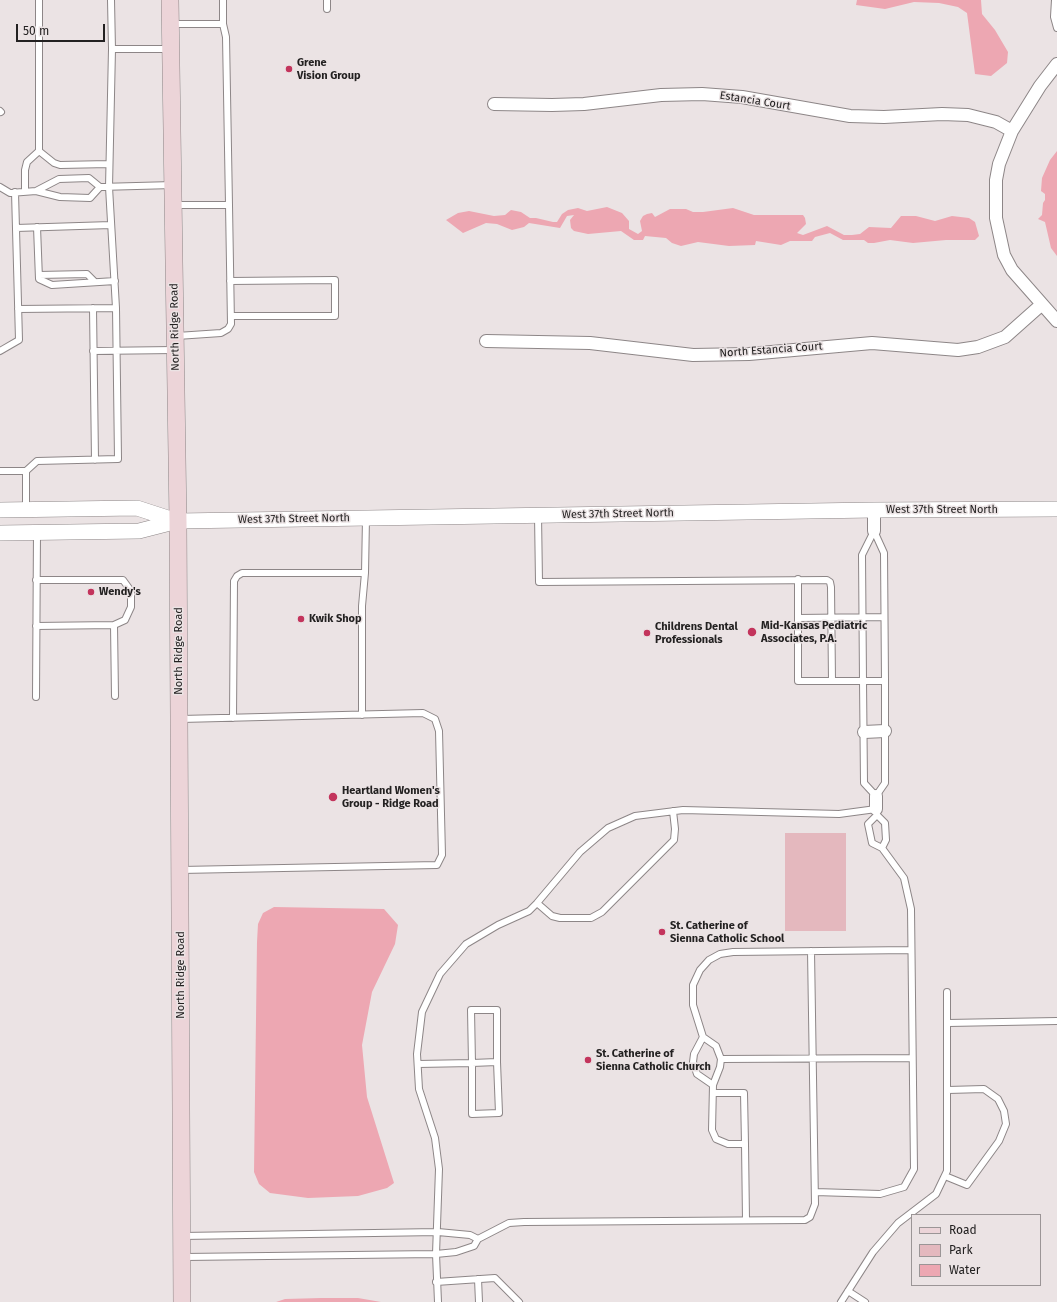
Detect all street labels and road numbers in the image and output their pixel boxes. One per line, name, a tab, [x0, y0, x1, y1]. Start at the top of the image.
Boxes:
street label: Estancia Court	[719, 89, 791, 113]
street label: North Ridge Road	[168, 283, 182, 371]
street label: North Estancia Court	[719, 340, 823, 360]
street label: West 37th Street North	[886, 503, 998, 517]
street label: West 37th Street North	[562, 506, 674, 522]
street label: West 37th Street North	[238, 511, 350, 527]
street label: North Ridge Road	[172, 607, 186, 695]
street label: North Ridge Road	[174, 931, 188, 1019]

